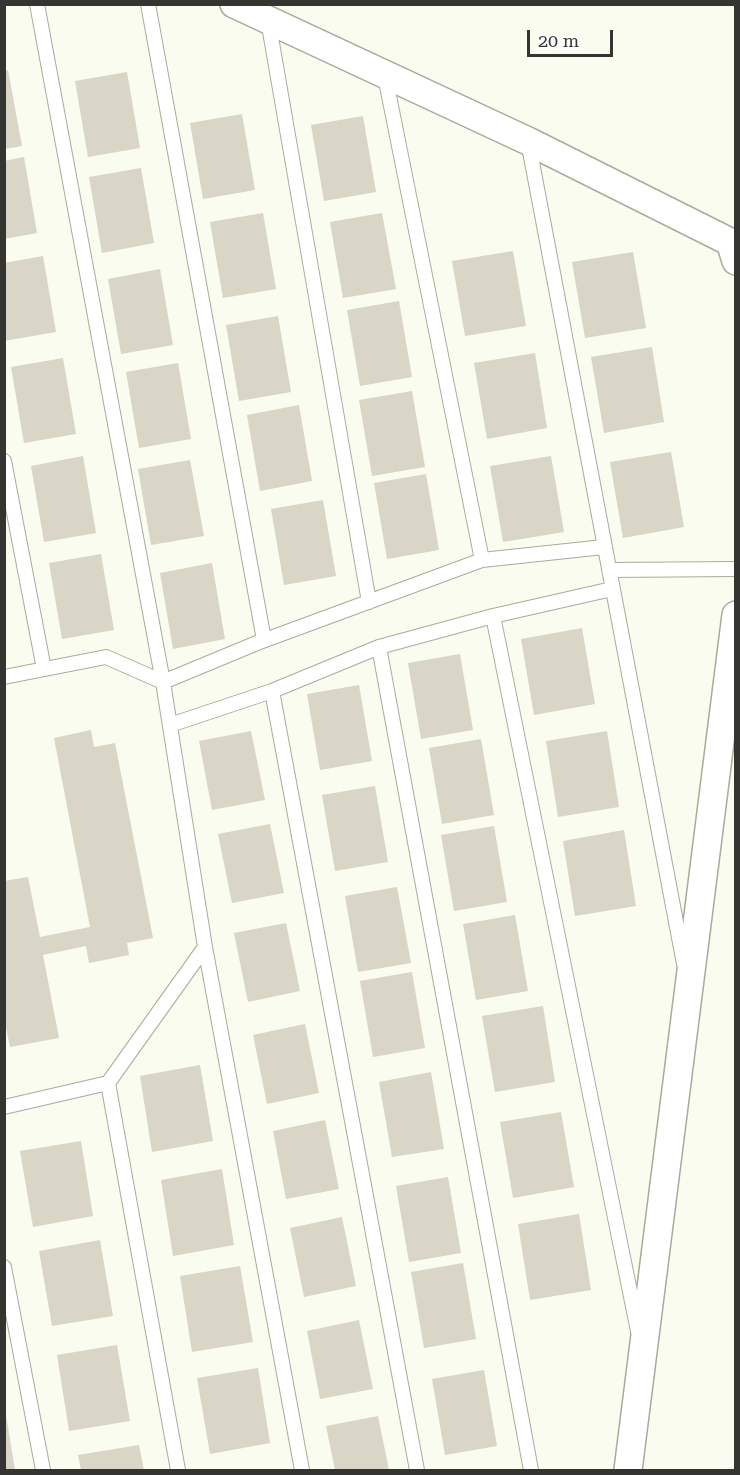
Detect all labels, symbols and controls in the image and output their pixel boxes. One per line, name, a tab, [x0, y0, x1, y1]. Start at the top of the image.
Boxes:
scale bar	[530, 18, 616, 56]
text: 20 m	[538, 30, 579, 51]

